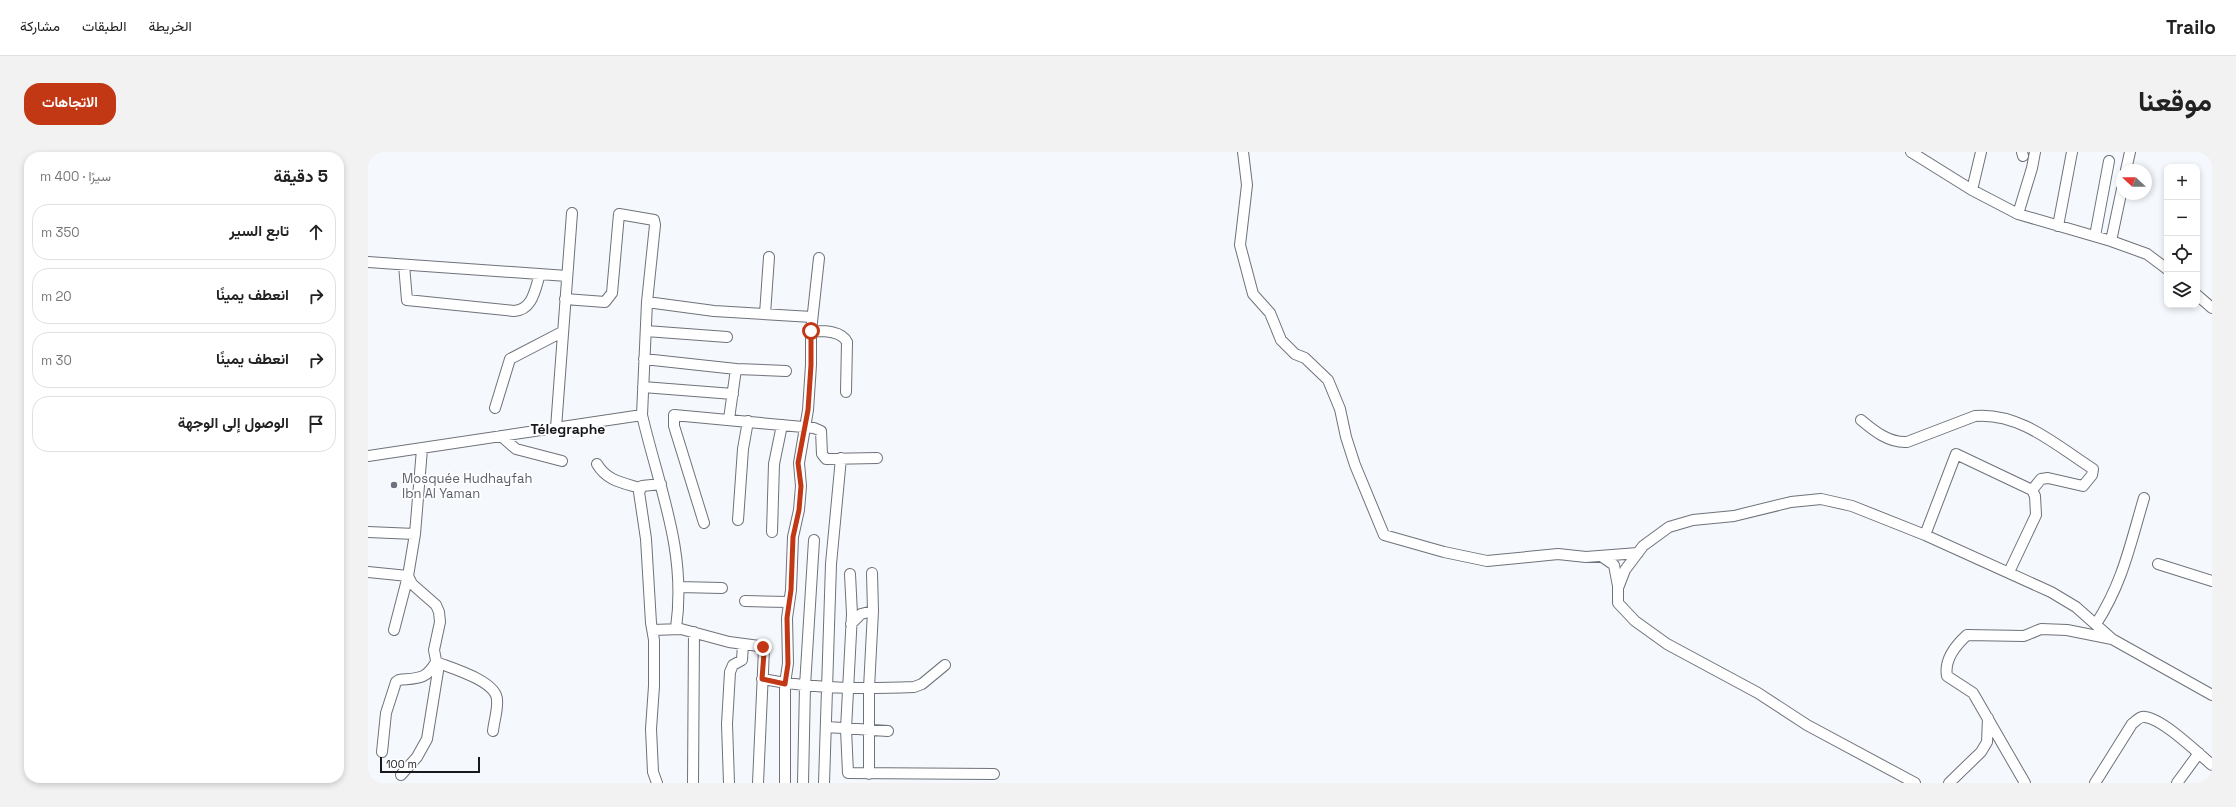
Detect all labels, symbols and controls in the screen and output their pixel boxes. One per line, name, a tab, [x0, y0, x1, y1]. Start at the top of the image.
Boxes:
text: Trailo	[2166, 15, 2216, 40]
text: مشاركة	[20, 17, 60, 35]
text: الطبقات	[82, 17, 126, 35]
text: الخريطة	[148, 17, 192, 35]
button: الاتجاهات	[24, 83, 116, 125]
text: موقعنا	[2138, 83, 2212, 119]
north arrow	[2116, 164, 2152, 200]
map controls	[2164, 164, 2200, 308]
button: +	[2164, 164, 2200, 200]
text: 5 دقيقة	[273, 165, 328, 187]
text: سيرًا · 400 m	[40, 168, 111, 185]
button: −	[2164, 200, 2200, 236]
text: تابع السير	[229, 221, 289, 240]
icon: ahead	[305, 221, 327, 243]
text: 350 m	[41, 224, 80, 241]
button: locate	[2164, 236, 2200, 272]
button: layers	[2164, 272, 2200, 308]
text: انعطف يمينًا	[216, 285, 289, 304]
icon: right	[305, 285, 327, 307]
text: 20 m	[41, 288, 72, 305]
route start	[802, 322, 820, 340]
text: انعطف يمينًا	[216, 349, 289, 368]
icon: right	[305, 349, 327, 371]
text: 30 m	[41, 352, 72, 369]
text: الوصول إلى الوجهة	[178, 413, 289, 432]
icon: arrive	[305, 413, 327, 435]
district label: Télegraphe	[531, 420, 605, 438]
place label: Mosquée Hudhayfah Ibn Al Yaman	[402, 470, 532, 502]
marker: Mosquée Hudhayfah Ibn Al Yaman	[389, 480, 399, 490]
route end	[754, 638, 772, 656]
scale bar	[380, 755, 480, 774]
text: 100 m	[386, 757, 417, 771]

